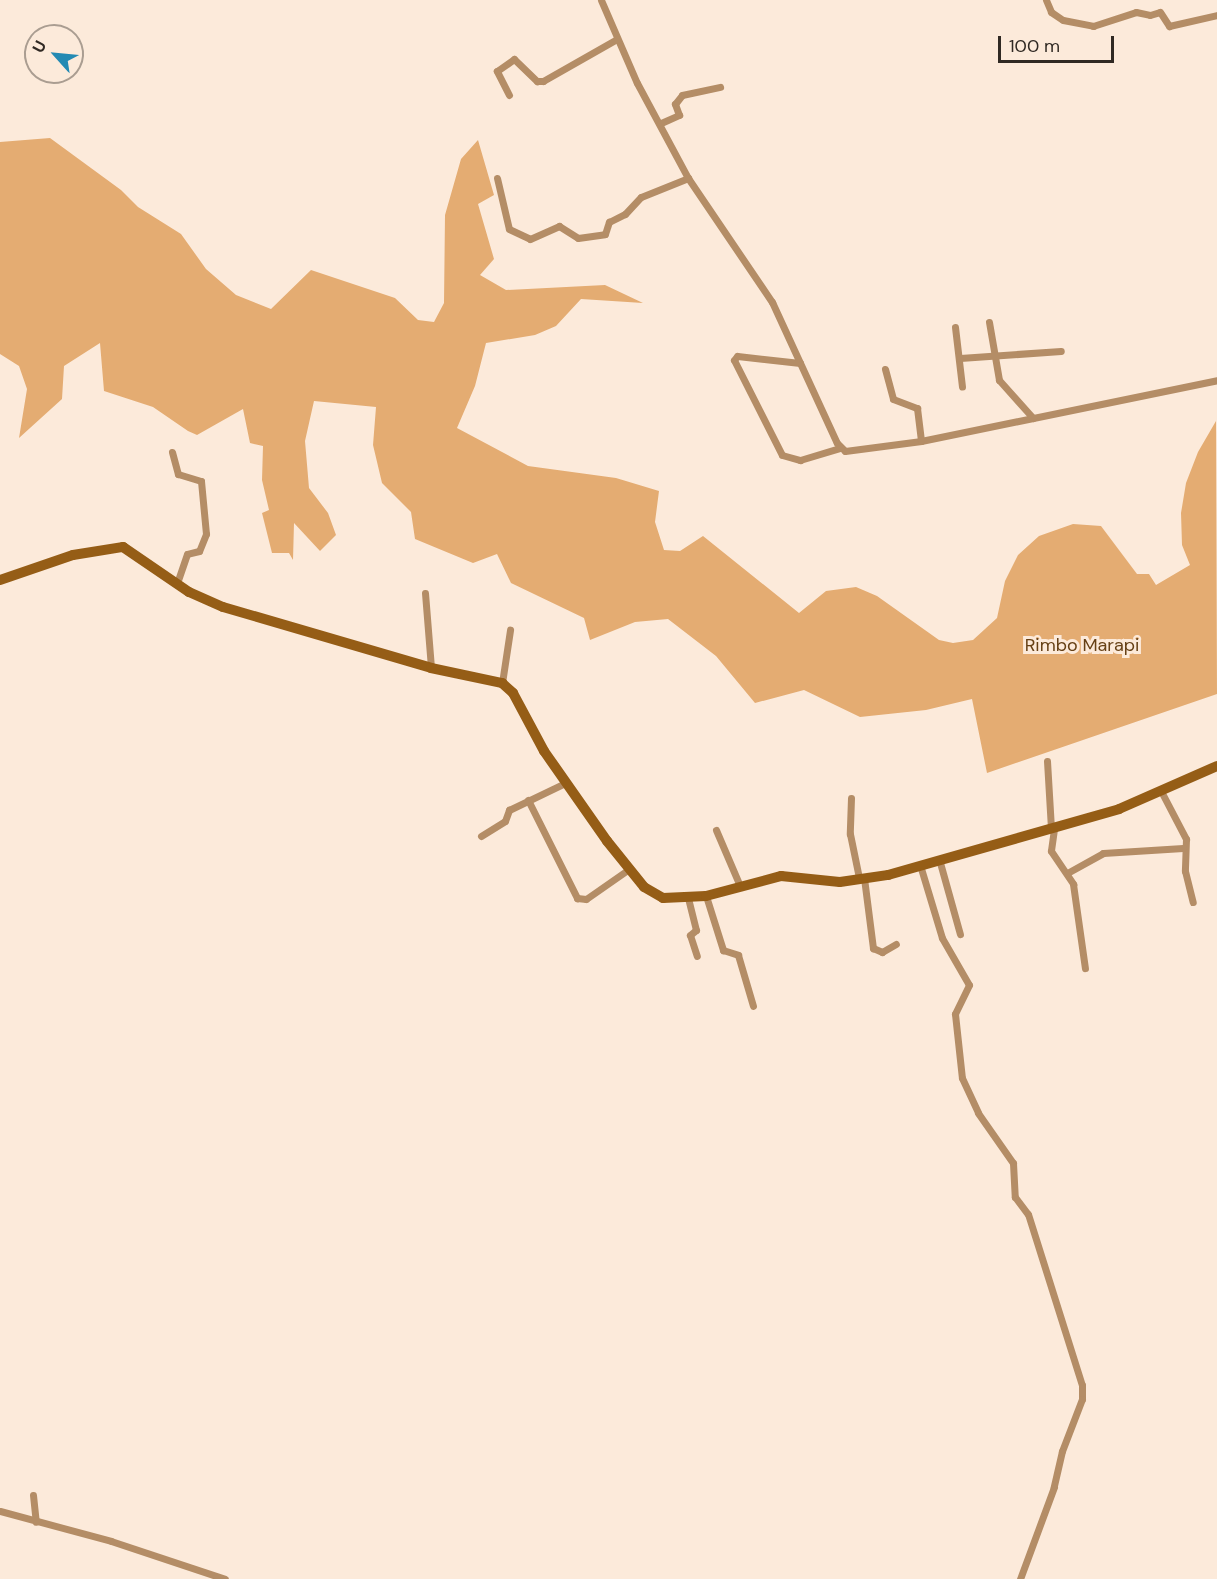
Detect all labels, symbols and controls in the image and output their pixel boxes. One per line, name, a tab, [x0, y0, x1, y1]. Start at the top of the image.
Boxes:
north arrow	[24, 24, 84, 84]
scale bar	[1001, 24, 1116, 62]
text: 100 m	[1009, 34, 1060, 58]
text: U	[27, 37, 51, 56]
park label: Rimbo Marapi	[1025, 634, 1139, 656]

